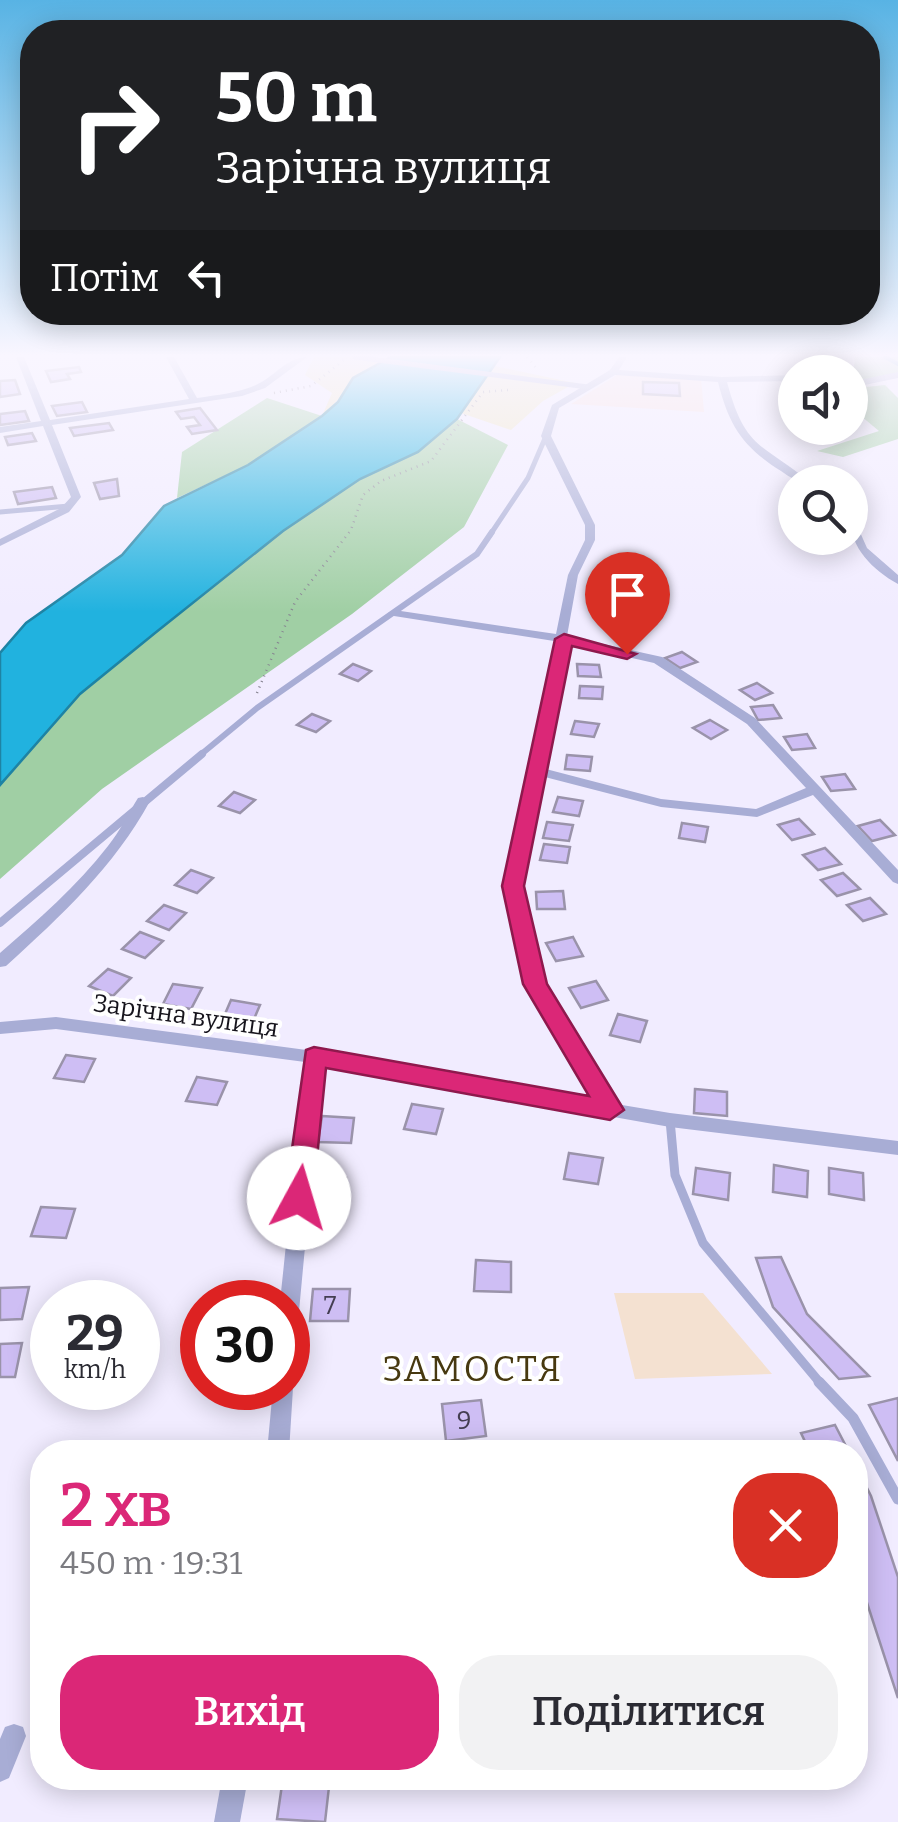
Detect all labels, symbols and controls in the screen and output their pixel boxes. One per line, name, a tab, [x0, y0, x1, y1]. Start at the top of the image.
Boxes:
text: 50 m	[215, 56, 377, 140]
icon: right	[50, 60, 180, 190]
text: Зарічна вулиця	[215, 141, 552, 195]
icon: left	[179, 250, 234, 305]
text: Потім	[50, 255, 159, 301]
map controls	[778, 355, 868, 555]
button: sound	[778, 355, 868, 445]
button: search	[778, 465, 868, 555]
pin	[585, 552, 670, 655]
icon: arrive	[600, 567, 655, 622]
street label: Зарічна вулиця	[91, 988, 281, 1044]
position arrow	[247, 1146, 351, 1250]
speed limit sign: 30	[180, 1280, 310, 1410]
house number: 7	[324, 1291, 337, 1321]
text: 29	[66, 1303, 124, 1363]
district label: ЗАМОСТЯ	[383, 1348, 563, 1390]
text: km/h	[64, 1355, 126, 1385]
house number: 9	[457, 1406, 471, 1436]
text: 2 хв	[60, 1470, 172, 1542]
button: close	[733, 1473, 838, 1578]
text: 450 m · 19:31	[60, 1544, 243, 1582]
button: Вихід	[60, 1655, 439, 1770]
button: Поділитися	[459, 1655, 838, 1770]

